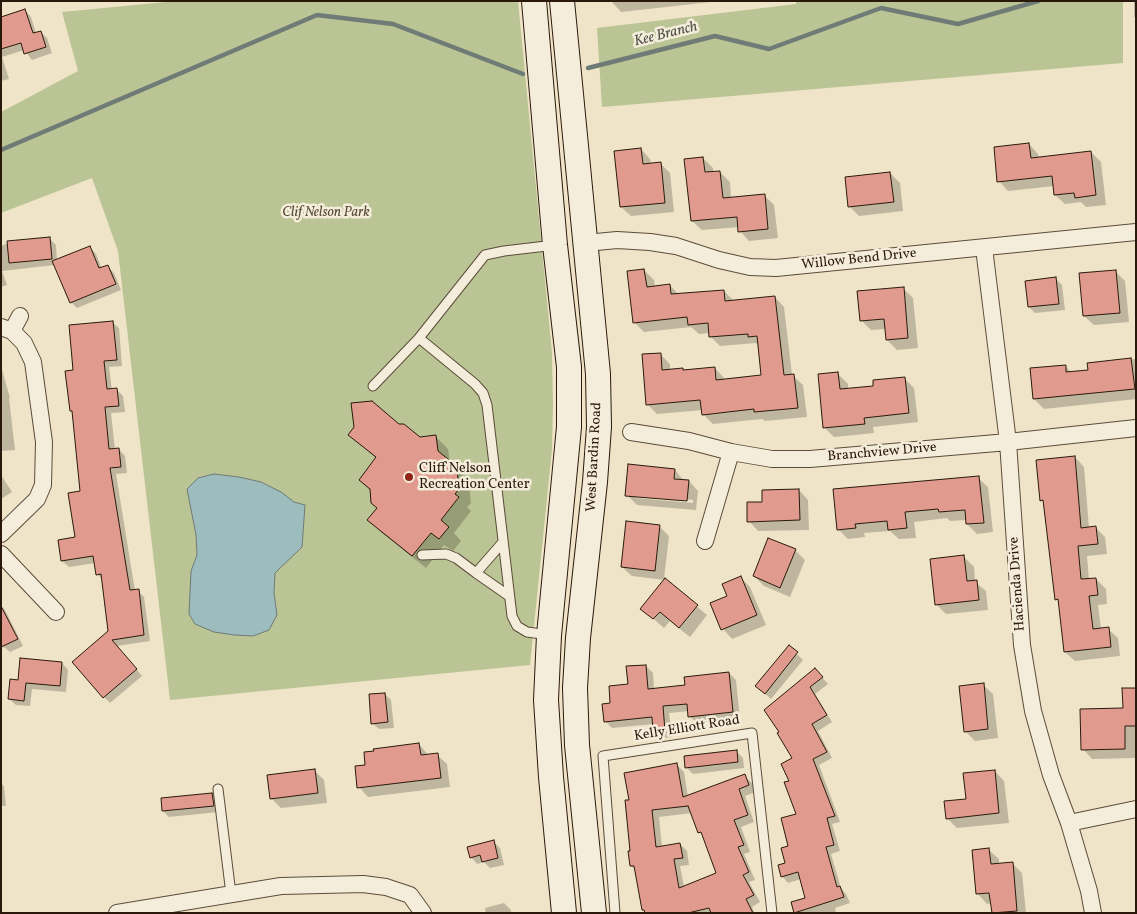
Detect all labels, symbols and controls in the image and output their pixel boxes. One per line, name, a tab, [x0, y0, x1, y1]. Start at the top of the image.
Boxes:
water label: Kee Branch	[632, 18, 700, 52]
park label: Clif Nelson Park	[282, 205, 370, 221]
street label: Willow Bend Drive	[801, 246, 917, 274]
street label: West Bardin Road	[584, 402, 606, 512]
street label: Branchview Drive	[827, 440, 937, 466]
place label: Cliff Nelson Recreation Center	[419, 461, 530, 494]
marker: Cliff Nelson Recreation Center	[403, 471, 415, 483]
street label: Hacienda Drive	[1006, 536, 1030, 632]
street label: Kelly Elliott Road	[633, 712, 741, 746]

